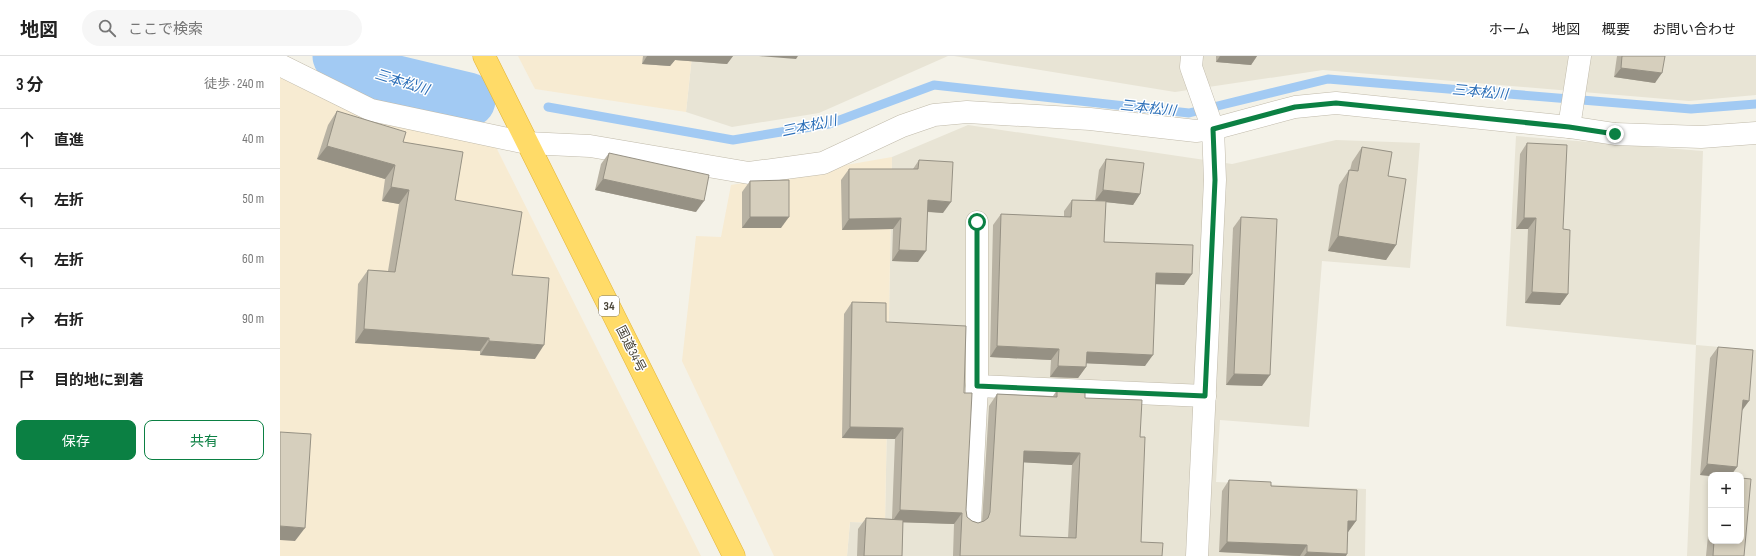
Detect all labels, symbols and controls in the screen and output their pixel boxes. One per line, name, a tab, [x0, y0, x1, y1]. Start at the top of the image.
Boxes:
search box	[82, 10, 362, 46]
icon: search	[96, 17, 118, 39]
text: 地図	[20, 19, 58, 42]
text: ここで検索	[128, 20, 203, 39]
text: ホーム	[1488, 21, 1530, 38]
text: 地図	[1552, 21, 1580, 38]
text: 概要	[1602, 21, 1630, 38]
text: お問い合わせ	[1652, 21, 1736, 38]
water label: 三本松川	[373, 66, 433, 99]
text: 3 分	[16, 75, 43, 95]
text: 徒歩 · 240 m	[204, 76, 264, 92]
water label: 三本松川	[1451, 81, 1511, 103]
water label: 三本松川	[1119, 97, 1179, 120]
water label: 三本松川	[780, 111, 840, 140]
route end	[1606, 125, 1624, 143]
icon: ahead	[16, 128, 38, 150]
text: 直進	[54, 131, 84, 150]
text: 40 m	[242, 131, 264, 147]
icon: left	[16, 188, 38, 210]
text: 左折	[54, 191, 84, 210]
text: 50 m	[243, 191, 264, 207]
route start	[968, 213, 986, 231]
icon: left	[16, 248, 38, 270]
text: 左折	[54, 251, 84, 270]
text: 60 m	[242, 251, 264, 267]
road number: 34	[599, 296, 619, 316]
icon: right	[16, 308, 38, 330]
text: 右折	[54, 311, 84, 330]
text: 90 m	[242, 311, 264, 327]
street label: 国道34号	[613, 323, 649, 375]
icon: arrive	[16, 368, 38, 390]
text: 目的地に到着	[54, 371, 144, 390]
button: 保存	[16, 420, 136, 460]
button: 共有	[144, 420, 264, 460]
map controls	[1708, 472, 1744, 544]
button: +	[1708, 472, 1744, 508]
button: −	[1708, 508, 1744, 544]

